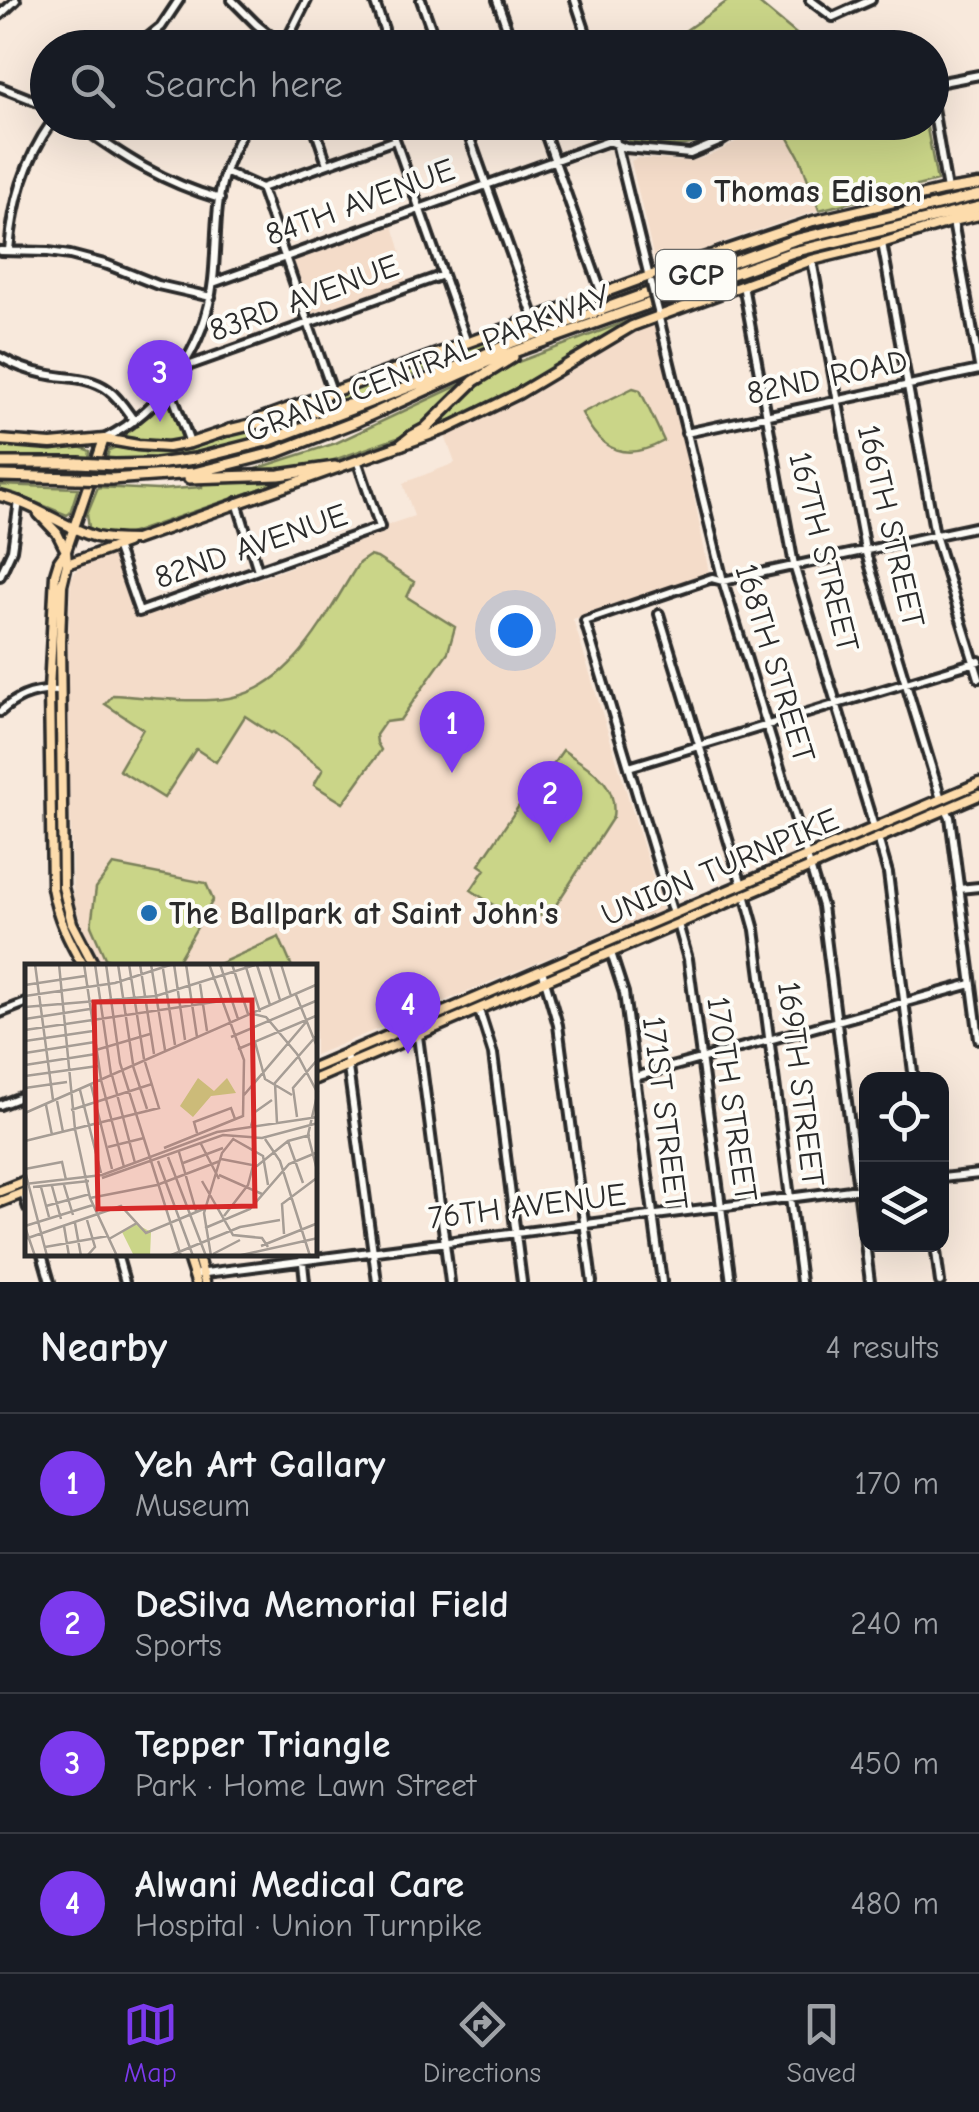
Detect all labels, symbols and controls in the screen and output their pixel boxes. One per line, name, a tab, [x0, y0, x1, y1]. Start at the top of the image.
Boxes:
search box	[30, 30, 949, 140]
icon: search	[65, 58, 120, 113]
text: Search here	[145, 63, 343, 107]
street label: 84TH AVENUE	[260, 151, 460, 253]
place label: Thomas Edison	[714, 173, 922, 210]
marker: Thomas Edison	[683, 180, 705, 202]
street label: 83RD AVENUE	[204, 247, 404, 349]
road number: GCP	[656, 250, 736, 300]
street label: GRAND CENTRAL PARKWAY	[240, 276, 616, 450]
pin: 3	[128, 340, 192, 422]
street label: 82ND ROAD	[743, 342, 911, 412]
street label: 166TH STREET	[850, 421, 932, 631]
street label: 167TH STREET	[781, 448, 867, 656]
street label: 82ND AVENUE	[150, 496, 352, 596]
street label: 168TH STREET	[727, 559, 823, 767]
your location	[490, 605, 541, 656]
pin: 1	[420, 690, 484, 773]
pin: 2	[518, 760, 582, 843]
street label: UNION TURNPIKE	[596, 800, 844, 934]
place label: The Ballpark at Saint John's	[169, 895, 558, 932]
marker: The Ballpark at Saint John's	[138, 902, 160, 924]
inset map	[25, 964, 318, 1257]
pin: 4	[376, 972, 440, 1054]
street label: 169TH STREET	[770, 979, 832, 1189]
street label: 170TH STREET	[699, 994, 765, 1204]
street label: 171ST STREET	[635, 1014, 695, 1212]
map controls	[859, 1072, 949, 1252]
button: locate	[859, 1072, 949, 1162]
button: layers	[859, 1162, 949, 1252]
street label: 76TH AVENUE	[426, 1176, 628, 1236]
text: Nearby	[40, 1323, 167, 1372]
text: 4 results	[826, 1329, 939, 1366]
text: Yeh Art Gallary	[135, 1443, 385, 1487]
text: 1	[66, 1465, 79, 1502]
text: 170 m	[855, 1465, 939, 1502]
text: Museum	[135, 1487, 250, 1524]
text: DeSilva Memorial Field	[135, 1583, 509, 1627]
text: 2	[65, 1605, 80, 1642]
text: 240 m	[850, 1605, 939, 1642]
text: Sports	[135, 1627, 222, 1664]
text: Tepper Triangle	[135, 1723, 390, 1767]
text: 3	[65, 1745, 80, 1782]
text: 450 m	[850, 1745, 939, 1782]
text: Park · Home Lawn Street	[135, 1767, 476, 1804]
text: Alwani Medical Care	[135, 1863, 464, 1907]
text: 4	[65, 1885, 80, 1922]
text: 480 m	[850, 1885, 939, 1922]
text: Hospital · Union Turnpike	[135, 1907, 482, 1944]
tab: Map	[123, 1997, 178, 2089]
tab: Directions	[423, 1997, 541, 2089]
tab: Saved	[786, 1997, 856, 2089]

